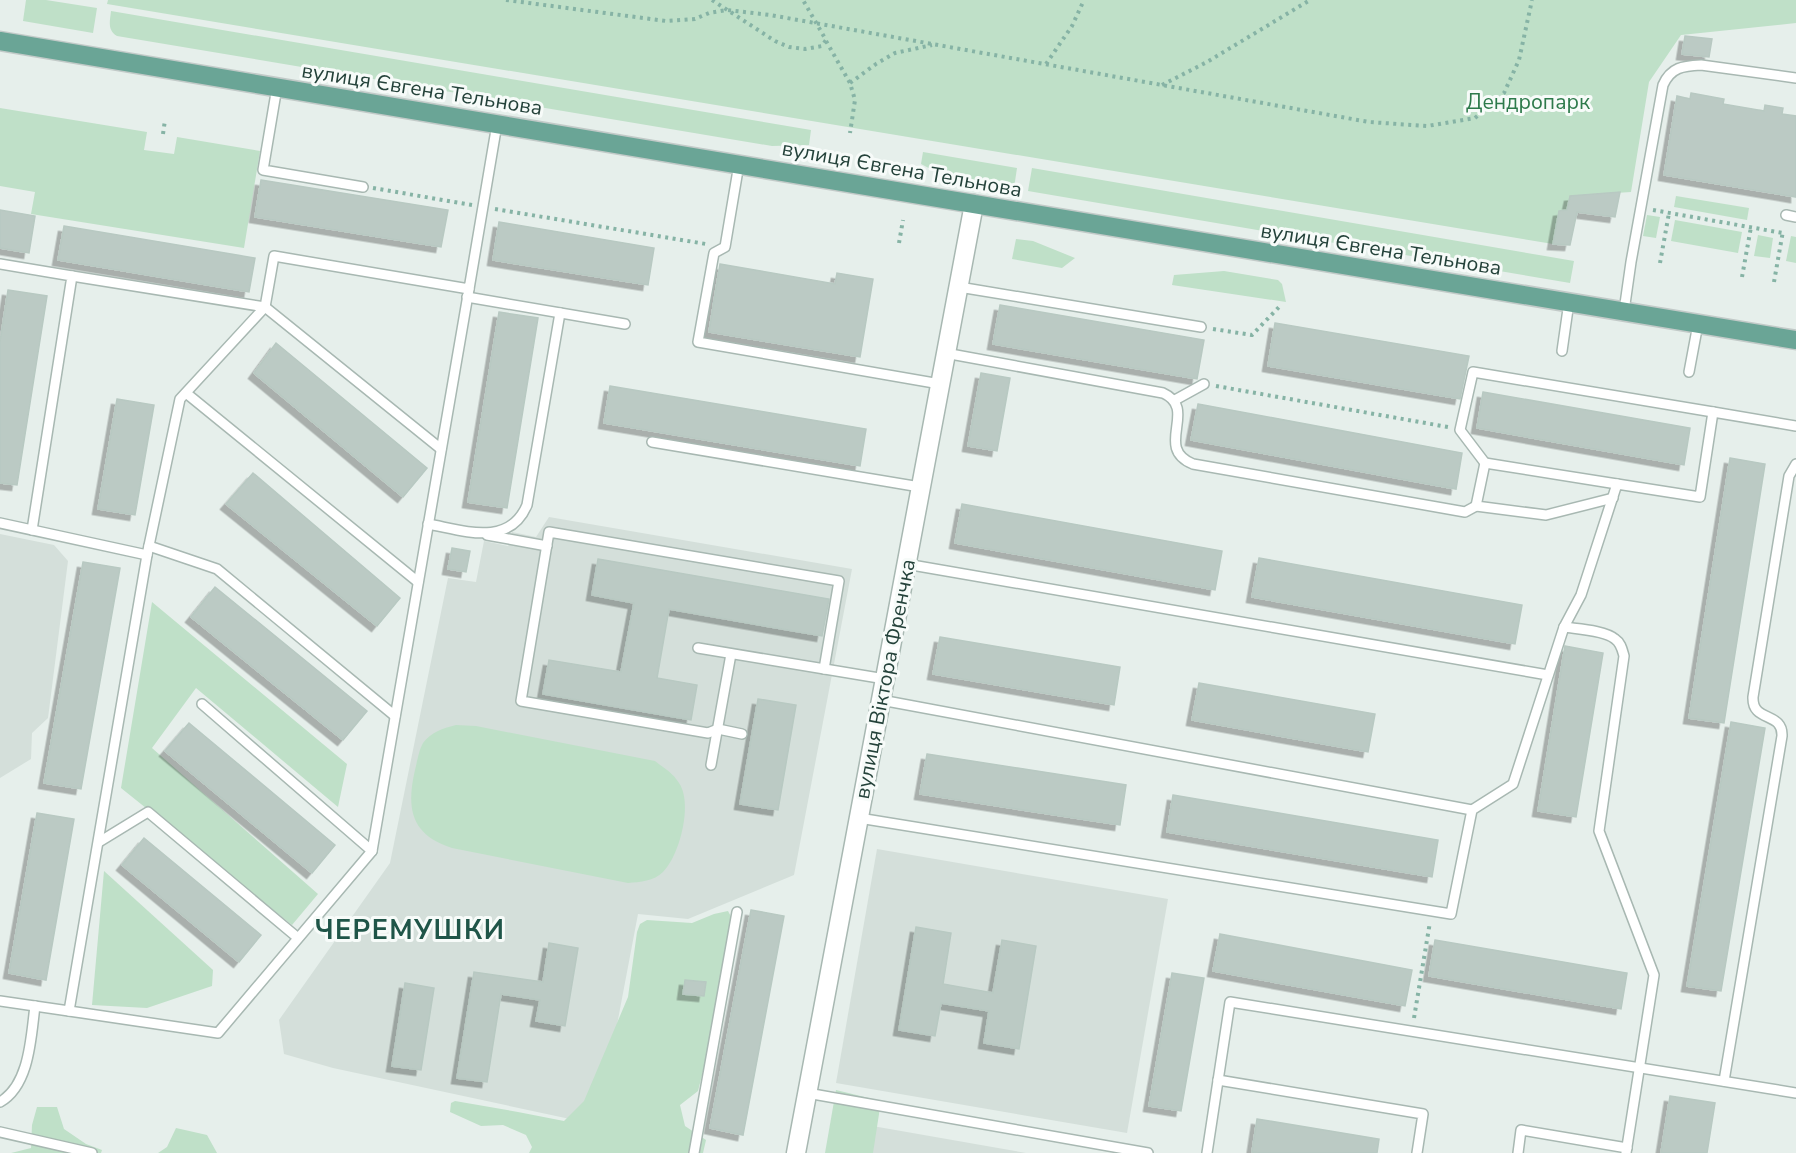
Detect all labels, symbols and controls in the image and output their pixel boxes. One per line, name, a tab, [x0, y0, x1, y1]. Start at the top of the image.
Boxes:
street label: вулиця Євгена Тельнова	[300, 56, 544, 122]
park label: Дендропарк	[1466, 88, 1591, 116]
street label: вулиця Євгена Тельнова	[780, 134, 1024, 204]
street label: вулиця Євгена Тельнова	[1259, 216, 1503, 282]
street label: вулиця Віктора Френчка	[848, 557, 922, 801]
district label: ЧЕРЕМУШКИ	[315, 912, 505, 949]

